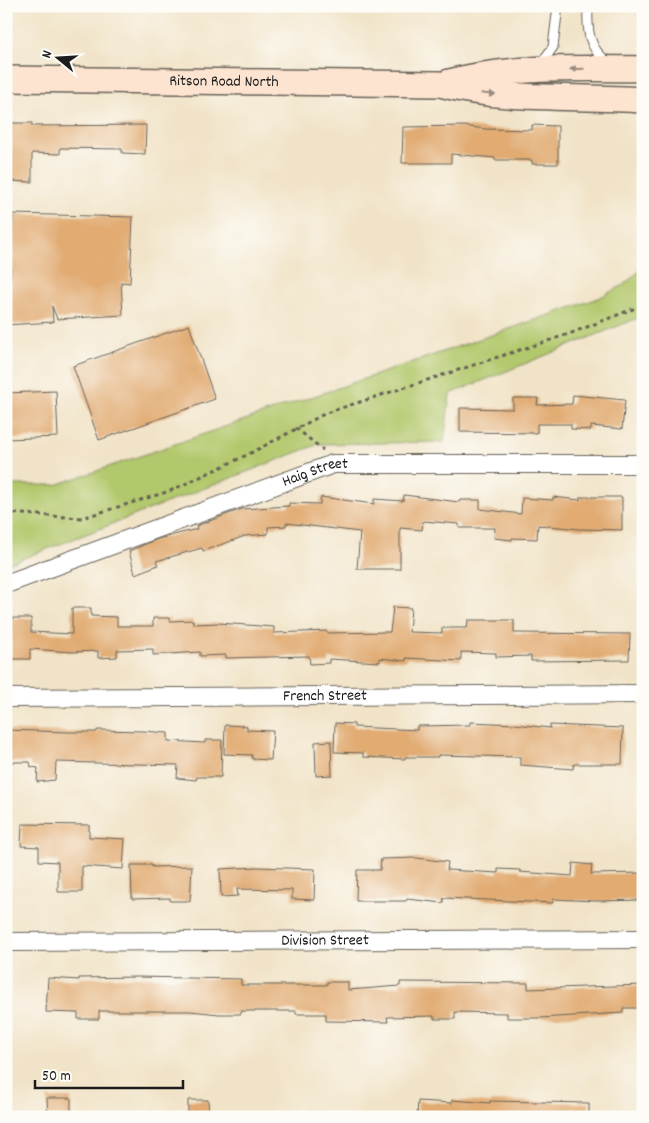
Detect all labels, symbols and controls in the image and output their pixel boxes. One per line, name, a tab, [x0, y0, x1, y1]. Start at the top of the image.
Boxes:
north arrow	[32, 32, 82, 82]
text: N	[37, 48, 58, 61]
one-way arrow	[568, 65, 584, 73]
street label: Ritson Road North	[169, 69, 279, 94]
one-way arrow	[480, 90, 496, 98]
street label: Haig Street	[279, 453, 348, 493]
street label: French Street	[283, 684, 367, 708]
street label: Division Street	[281, 929, 369, 952]
scale bar	[35, 1058, 182, 1090]
text: 50 m	[42, 1066, 71, 1088]

